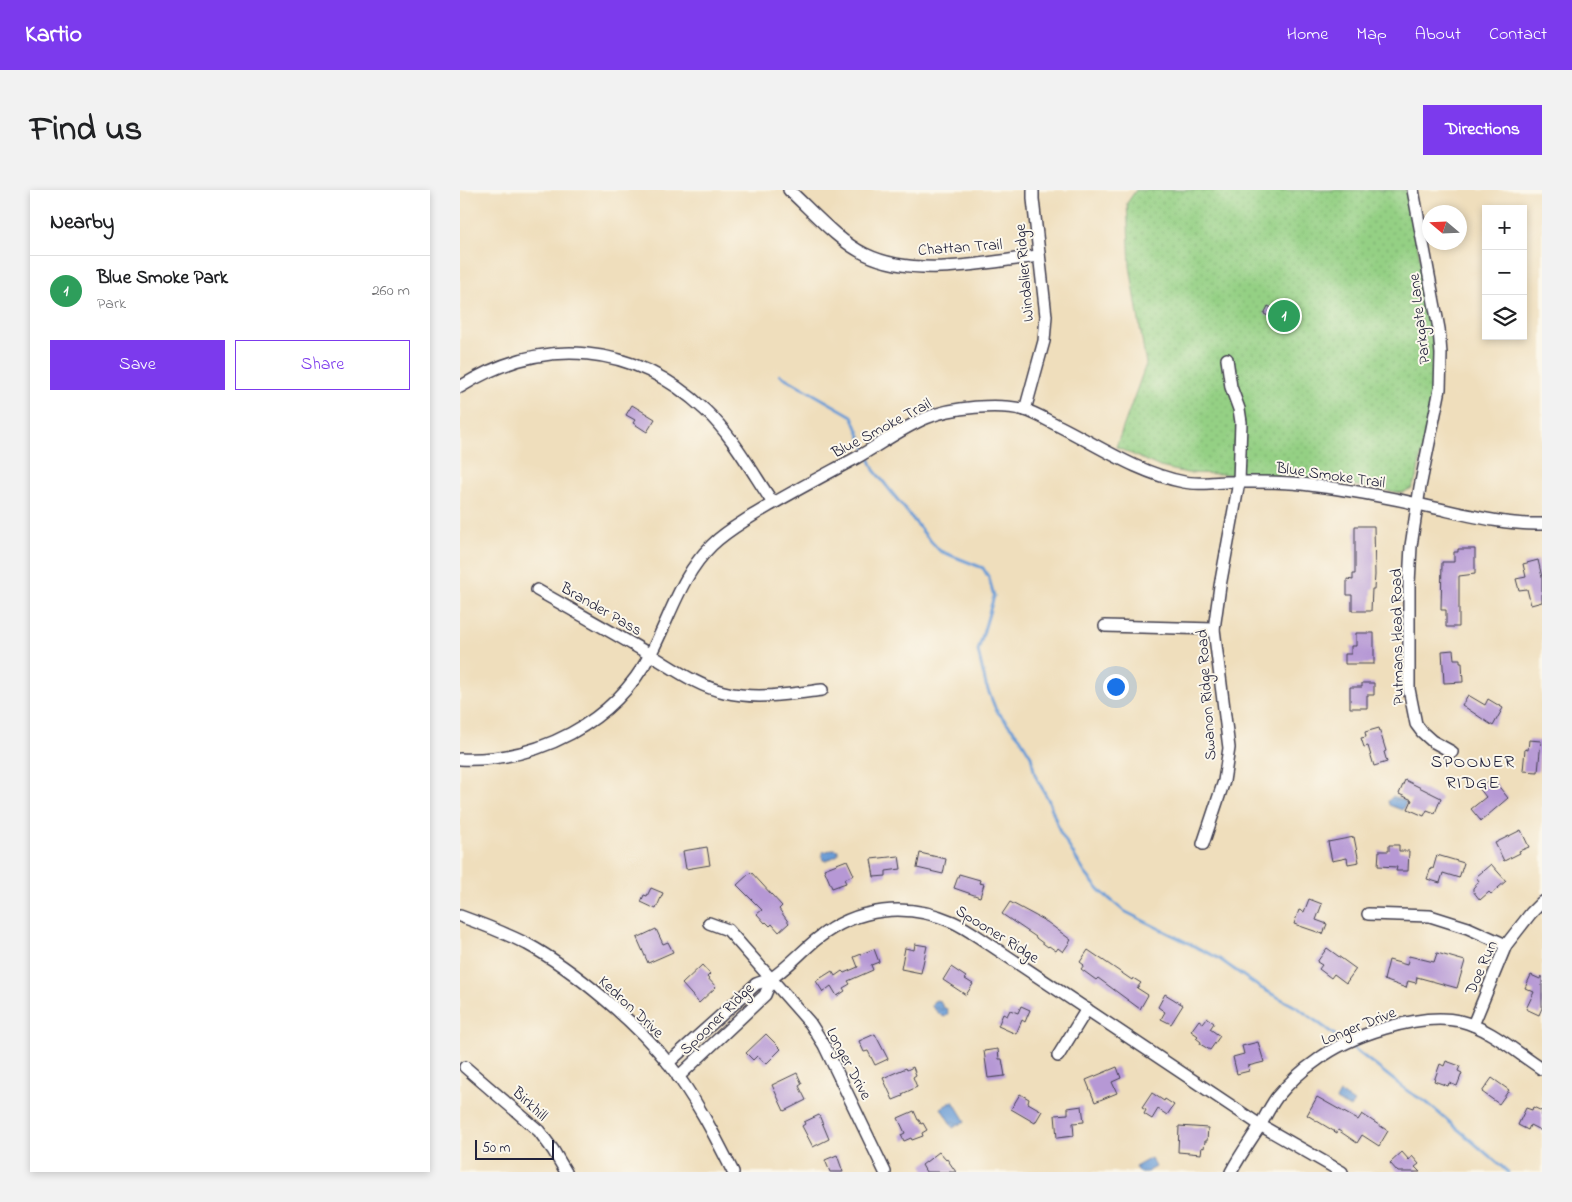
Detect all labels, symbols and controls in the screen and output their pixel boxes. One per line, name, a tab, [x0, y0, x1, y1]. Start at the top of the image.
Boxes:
text: Kartio	[25, 18, 82, 53]
text: Home	[1287, 22, 1328, 48]
text: Map	[1356, 22, 1387, 48]
text: About	[1415, 22, 1461, 48]
text: Contact	[1489, 22, 1547, 48]
text: Find us	[30, 105, 142, 156]
button: Directions	[1423, 105, 1542, 155]
north arrow	[1422, 205, 1467, 250]
map controls	[1482, 205, 1527, 340]
button: +	[1482, 205, 1527, 250]
text: Nearby	[50, 208, 114, 238]
street label: Windalier Ridge	[1009, 222, 1041, 323]
street label: Chattan Trail	[917, 233, 1004, 263]
button: −	[1482, 250, 1527, 295]
text: Blue Smoke Park	[97, 265, 228, 292]
street label: Parkgate Lane	[1402, 271, 1437, 365]
text: 1	[63, 279, 69, 303]
text: 260 m	[372, 279, 410, 303]
text: Park	[97, 292, 126, 316]
button: layers	[1482, 295, 1527, 340]
pin: 1	[1268, 297, 1300, 335]
button: Save	[50, 340, 225, 390]
button: Share	[235, 340, 410, 390]
street label: Blue Smoke Trail	[827, 392, 936, 466]
street label: Blue Smoke Trail	[1274, 456, 1387, 496]
street label: Putmans Head Road	[1385, 568, 1411, 706]
street label: Brander Pass	[555, 576, 646, 643]
street label: Swanon Ridge Road	[1190, 628, 1224, 761]
your location	[1103, 674, 1129, 700]
district label: SPOONER RIDGE	[1431, 750, 1515, 797]
street label: Spooner Ridge	[950, 899, 1044, 970]
street label: Doe Run	[1459, 937, 1504, 1000]
street label: Kedron Drive	[592, 971, 670, 1045]
street label: Spooner RIdge	[675, 977, 761, 1061]
street label: Longer Drive	[1318, 1001, 1401, 1053]
street label: Longer Drive	[819, 1023, 878, 1105]
street label: Birkhill	[506, 1081, 553, 1128]
scale bar	[475, 1137, 554, 1160]
text: 50 m	[482, 1138, 510, 1159]

